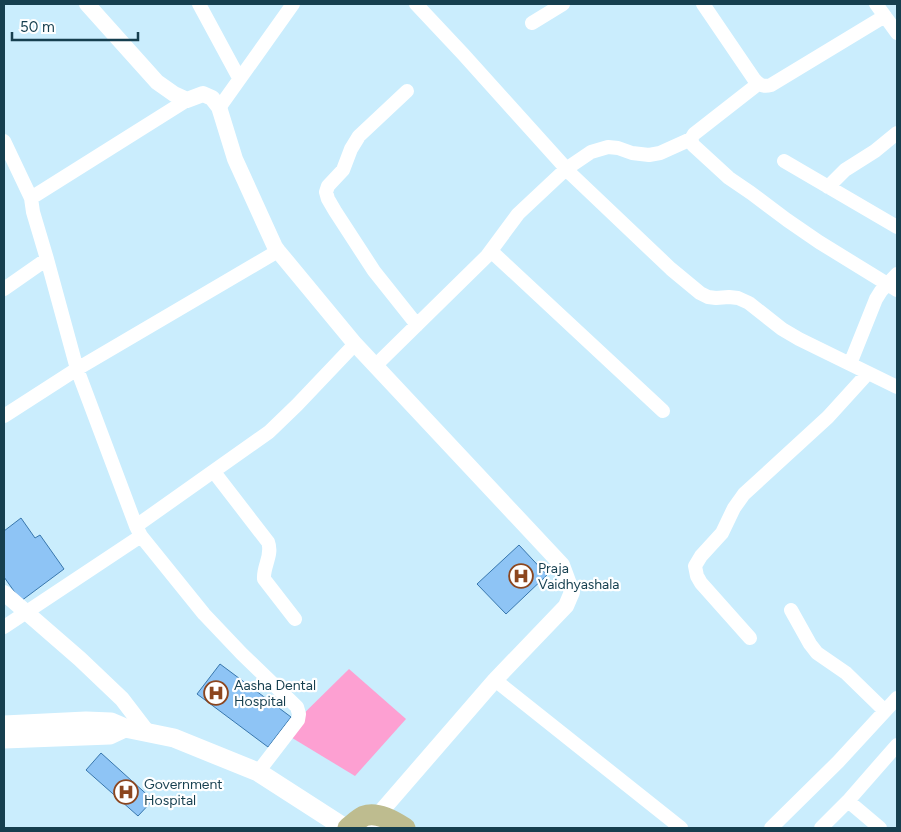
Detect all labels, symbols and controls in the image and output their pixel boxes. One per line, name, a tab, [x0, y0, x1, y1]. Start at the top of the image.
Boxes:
scale bar	[12, 10, 139, 42]
text: 50 m	[20, 18, 55, 36]
place label: Praja Vaidhyashala	[538, 560, 619, 593]
hospital icon: Praja Vaidhyashala	[508, 563, 534, 589]
place label: Aasha Dental Hospital	[234, 677, 316, 710]
hospital icon: Aasha Dental Hospital	[203, 680, 229, 706]
place label: Government Hospital	[144, 776, 223, 809]
hospital icon: Government Hospital	[113, 779, 139, 805]

